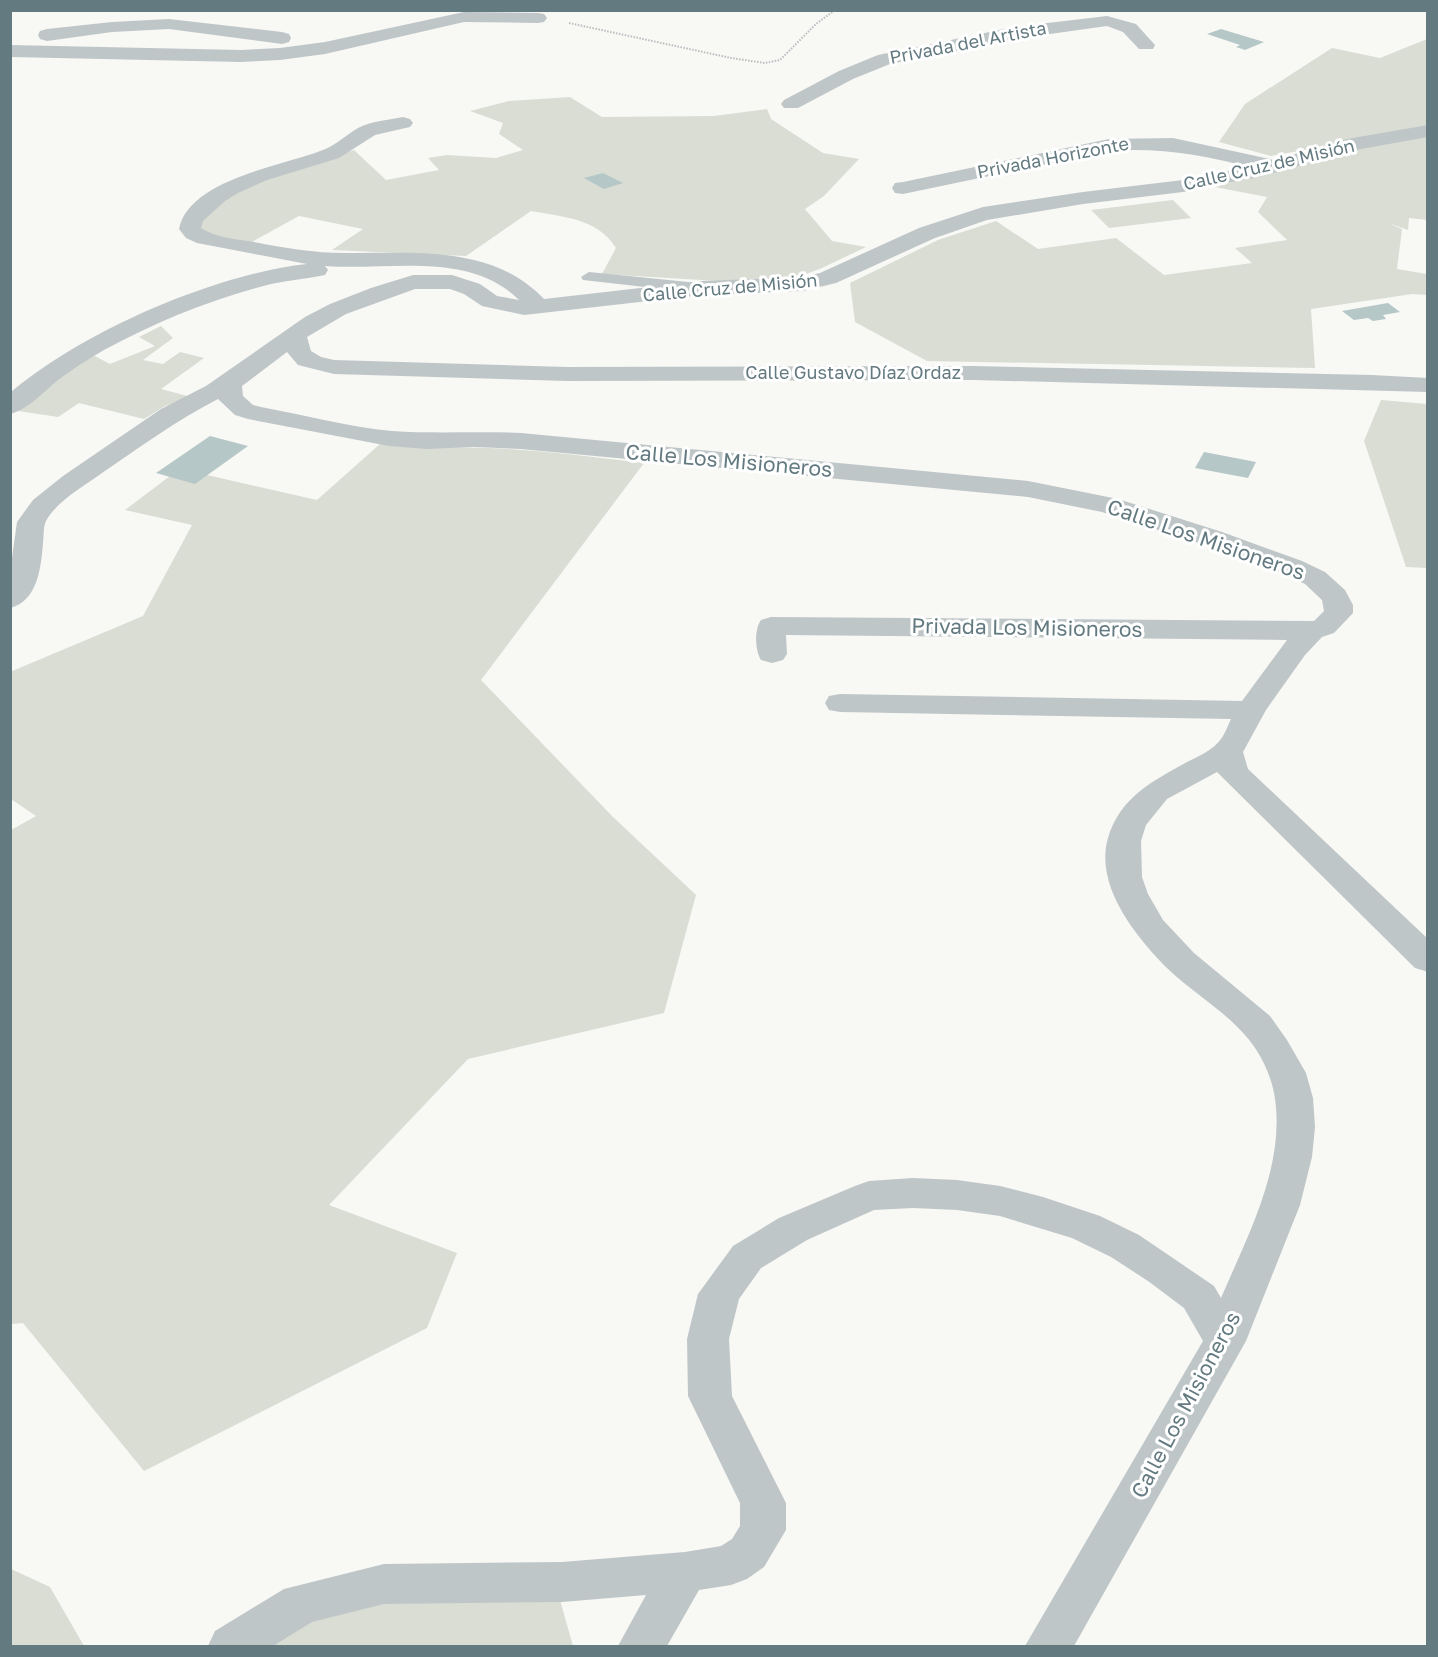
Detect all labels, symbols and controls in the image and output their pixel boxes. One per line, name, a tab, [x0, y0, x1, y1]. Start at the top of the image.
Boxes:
street label: Privada del Artista	[888, 16, 1048, 68]
street label: Privada Horizonte	[975, 132, 1130, 183]
street label: Calle Cruz de Misión	[1181, 134, 1357, 194]
street label: Calle Cruz de Misión	[642, 268, 818, 306]
street label: Calle Gustavo Díaz Ordaz	[745, 361, 961, 383]
street label: Calle Los Misioneros	[625, 438, 834, 482]
street label: Calle Los Misioneros	[1104, 493, 1309, 585]
street label: Privada Los Misioneros	[911, 612, 1143, 642]
street label: Calle Los Misioneros	[1125, 1307, 1245, 1502]

